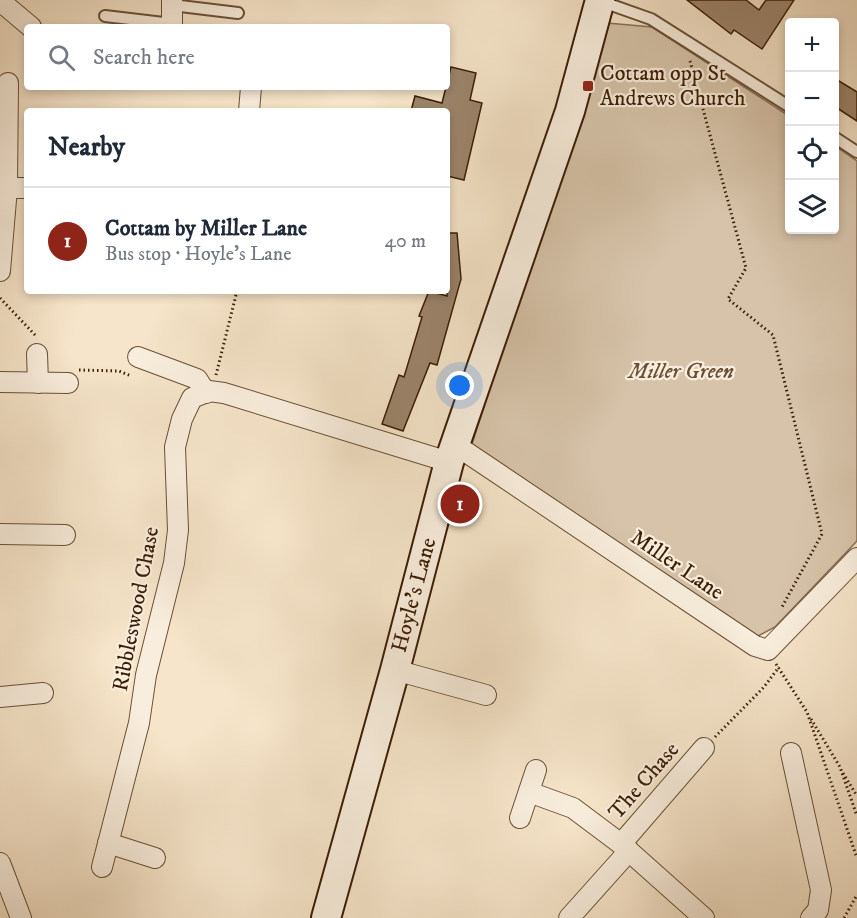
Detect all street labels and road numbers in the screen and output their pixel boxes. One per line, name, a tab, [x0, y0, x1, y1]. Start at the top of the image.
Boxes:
street label: Miller Lane	[625, 524, 729, 606]
street label: Ribbleswood Chase	[107, 525, 165, 693]
street label: Hoyle's Lane	[386, 535, 442, 655]
street label: The Chase	[603, 737, 685, 825]

